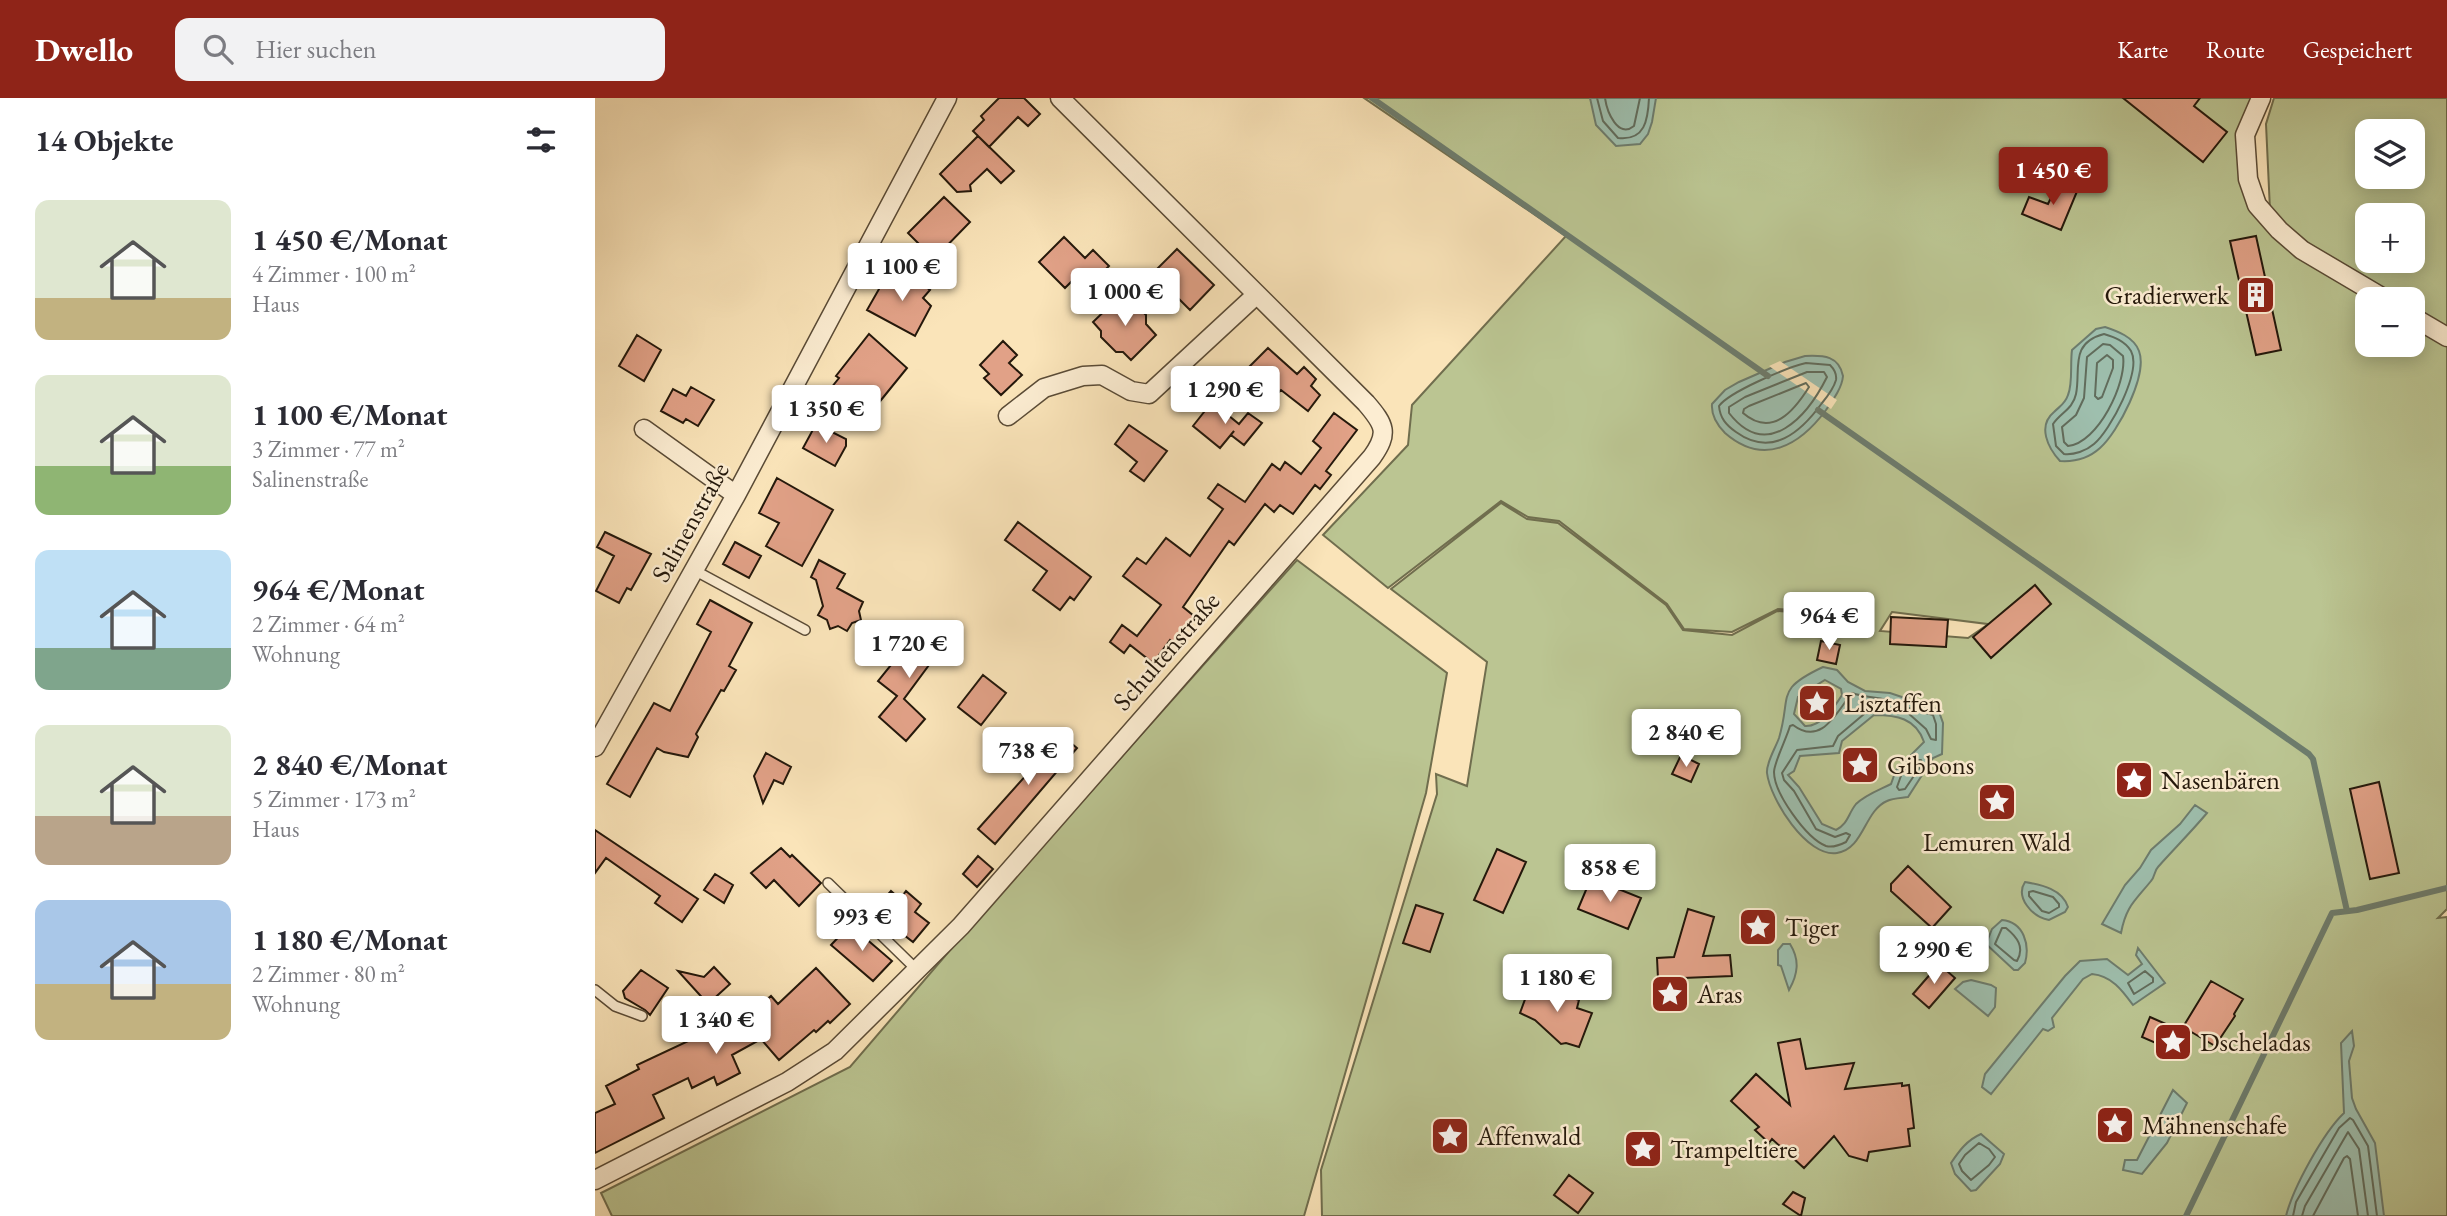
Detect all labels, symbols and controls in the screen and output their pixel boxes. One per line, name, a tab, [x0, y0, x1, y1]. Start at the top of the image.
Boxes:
search box	[175, 18, 665, 81]
text: Dwello	[35, 28, 133, 71]
icon: search	[199, 30, 237, 68]
text: Hier suchen	[255, 32, 377, 66]
text: Karte	[2117, 34, 2168, 65]
text: Route	[2206, 34, 2265, 65]
text: Gespeichert	[2303, 34, 2412, 65]
map controls	[2355, 119, 2425, 357]
button: layers	[2355, 119, 2425, 189]
text: 14 Objekte	[35, 121, 174, 160]
icon: filters	[522, 121, 560, 159]
pin: 1 450 €	[1988, 148, 2118, 207]
text: 1 450 €	[2015, 155, 2091, 185]
button: +	[2355, 203, 2425, 273]
text: 1 450 €/Monat	[252, 220, 447, 259]
icon: home	[91, 228, 175, 312]
pin: 1 100 €	[837, 244, 967, 303]
text: 1 100 €	[864, 251, 940, 281]
text: 4 Zimmer · 100 m²	[252, 259, 416, 289]
pin: 1 000 €	[1060, 268, 1190, 328]
building icon: Gradierwerk	[2235, 274, 2277, 316]
text: 1 000 €	[1087, 276, 1163, 306]
place label: Gradierwerk	[2104, 278, 2230, 312]
button: −	[2355, 287, 2425, 357]
text: Haus	[252, 289, 299, 319]
pin: 1 290 €	[1160, 366, 1290, 426]
text: 1 290 €	[1187, 374, 1263, 404]
pin: 1 350 €	[761, 386, 891, 445]
text: 1 350 €	[788, 393, 864, 423]
text: 1 100 €/Monat	[252, 395, 447, 434]
icon: home	[91, 403, 175, 487]
text: 3 Zimmer · 77 m²	[252, 434, 405, 464]
street label: Salinenstraße	[643, 456, 737, 588]
text: Salinenstraße	[252, 464, 368, 494]
text: 964 €/Monat	[252, 570, 424, 609]
icon: home	[91, 578, 175, 662]
street label: Schultenstraße	[1105, 584, 1227, 718]
pin: 964 €	[1780, 592, 1878, 652]
text: 964 €	[1800, 600, 1858, 630]
text: 2 Zimmer · 64 m²	[252, 609, 405, 639]
pin: 1 720 €	[844, 620, 974, 680]
text: 1 720 €	[871, 628, 947, 658]
text: Wohnung	[252, 639, 340, 669]
place icon: Lisztaffen	[1796, 682, 1838, 724]
place label: Lisztaffen	[1844, 686, 1942, 720]
pin: 2 840 €	[1621, 710, 1751, 769]
text: 2 840 €	[1648, 717, 1724, 747]
pin: 738 €	[979, 728, 1077, 787]
text: 738 €	[999, 735, 1057, 765]
place icon: Gibbons	[1839, 744, 1881, 786]
text: 2 840 €/Monat	[252, 745, 447, 784]
place label: Gibbons	[1887, 748, 1974, 782]
icon: home	[91, 753, 175, 837]
place icon: Nasenbären	[2113, 759, 2155, 801]
place label: Nasenbären	[2161, 763, 2280, 797]
place icon: Lemuren Wald	[1976, 781, 2018, 823]
text: 5 Zimmer · 173 m²	[252, 784, 416, 814]
text: Haus	[252, 814, 299, 844]
place label: Lemuren Wald	[1923, 825, 2072, 859]
pin: 858 €	[1561, 844, 1659, 904]
text: 858 €	[1581, 852, 1639, 882]
pin: 993 €	[813, 894, 911, 953]
text: 993 €	[833, 901, 891, 931]
place icon: Tiger	[1737, 906, 1779, 948]
place label: Tiger	[1785, 910, 1839, 944]
text: 1 180 €/Monat	[252, 920, 447, 959]
pin: 2 990 €	[1869, 926, 1999, 986]
icon: home	[91, 928, 175, 1012]
text: 2 990 €	[1896, 934, 1972, 964]
pin: 1 180 €	[1492, 954, 1622, 1014]
text: 2 Zimmer · 80 m²	[252, 959, 405, 989]
text: 1 180 €	[1519, 962, 1595, 992]
place icon: Aras	[1649, 973, 1691, 1015]
place label: Aras	[1696, 977, 1742, 1011]
text: Wohnung	[252, 989, 340, 1019]
pin: 1 340 €	[651, 996, 781, 1056]
text: 1 340 €	[678, 1004, 754, 1034]
place icon: Dscheladas	[2152, 1021, 2194, 1063]
place label: Dscheladas	[2200, 1025, 2311, 1059]
place icon: Mähnenschafe	[2094, 1104, 2136, 1146]
place label: Mähnenschafe	[2142, 1108, 2287, 1142]
place icon: Affenwald	[1429, 1115, 1471, 1157]
place label: Affenwald	[1476, 1119, 1582, 1153]
place icon: Trampeltiere	[1622, 1128, 1664, 1170]
place label: Trampeltiere	[1670, 1132, 1797, 1166]

